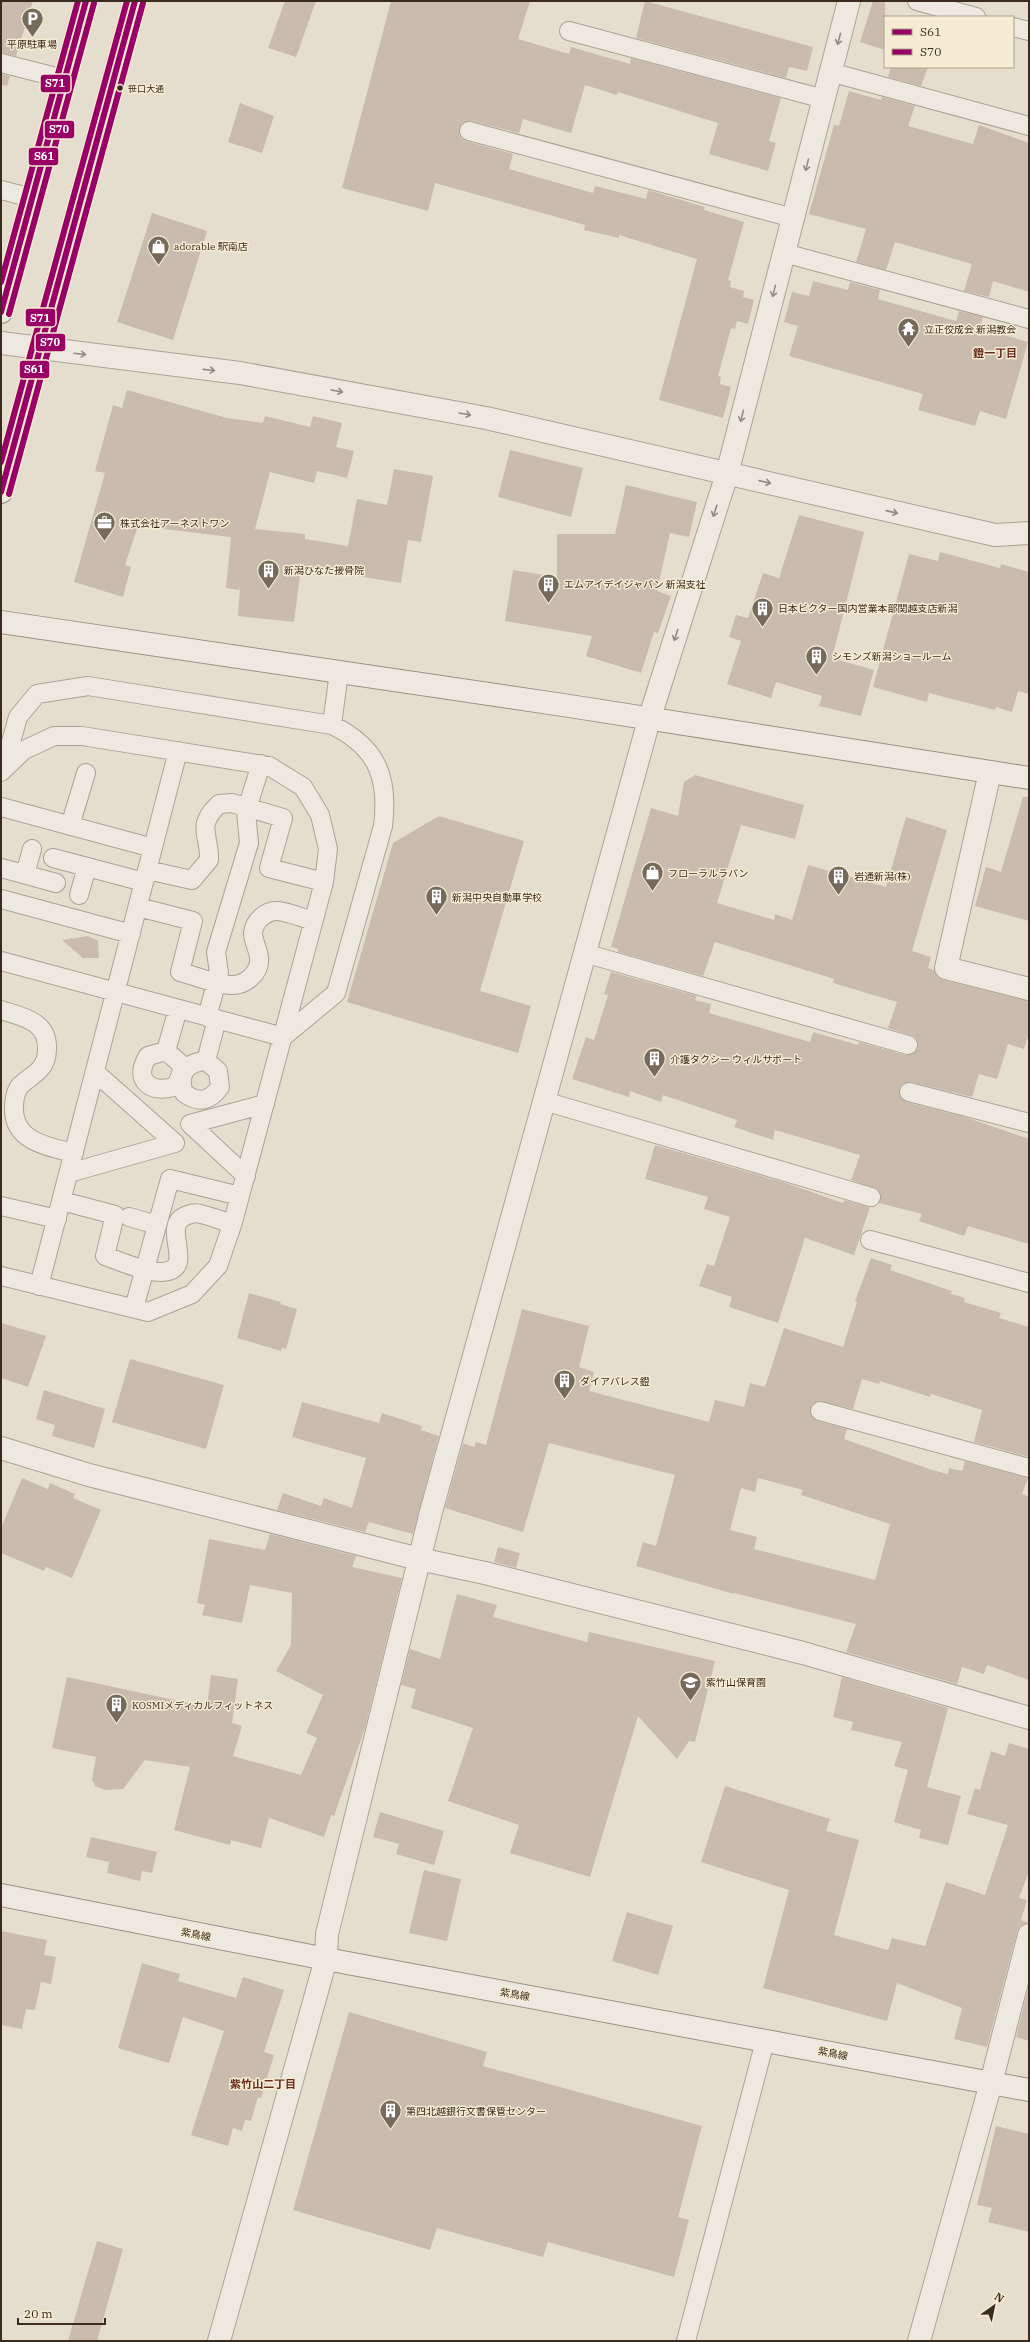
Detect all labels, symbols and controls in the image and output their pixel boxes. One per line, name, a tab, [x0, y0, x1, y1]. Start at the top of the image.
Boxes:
parking icon: 平原駐車場	[19, 5, 45, 38]
legend	[884, 16, 1014, 68]
text: S61	[920, 24, 941, 39]
one-way arrow	[835, 32, 842, 45]
place label: 平原駐車場	[7, 38, 57, 51]
text: S70	[920, 44, 941, 59]
line badge: S71	[40, 74, 71, 93]
text: S71	[45, 76, 65, 90]
marker: 笹口大通	[115, 83, 125, 93]
place label: 笹口大通	[128, 83, 164, 94]
line badge: S70	[44, 120, 75, 139]
text: S70	[49, 122, 69, 136]
line badge: S61	[28, 147, 59, 166]
text: S61	[34, 149, 54, 163]
one-way arrow	[802, 158, 810, 171]
shop icon: adorable 駅南店	[145, 233, 171, 266]
place label: adorable 駅南店	[174, 240, 248, 253]
one-way arrow	[770, 284, 777, 297]
line badge: S71	[25, 308, 56, 327]
text: S71	[30, 311, 50, 325]
temple icon: 立正佼成会 新潟教会	[896, 316, 922, 349]
place label: 立正佼成会 新潟教会	[924, 323, 1016, 336]
line badge: S70	[35, 333, 66, 352]
text: S70	[40, 335, 60, 349]
district label: 鐙一丁目	[973, 346, 1017, 360]
one-way arrow	[73, 350, 86, 358]
line badge: S61	[19, 360, 50, 379]
text: S61	[24, 362, 44, 376]
one-way arrow	[202, 366, 215, 374]
one-way arrow	[330, 387, 343, 395]
one-way arrow	[458, 410, 471, 418]
one-way arrow	[738, 410, 745, 423]
one-way arrow	[758, 479, 771, 487]
one-way arrow	[711, 504, 719, 516]
one-way arrow	[885, 508, 898, 516]
office icon: 株式会社アーネストワン	[91, 510, 117, 543]
place label: 株式会社アーネストワン	[120, 517, 229, 530]
building icon: 新潟ひなた接骨院	[256, 557, 282, 590]
place label: 新潟ひなた接骨院	[284, 564, 364, 577]
building icon: エムアイデイジャパン 新潟支社	[535, 571, 561, 604]
place label: エムアイデイジャパン 新潟支社	[564, 578, 706, 591]
building icon: 日本ビクター国内営業本部関越支店新潟	[750, 595, 776, 628]
place label: 日本ビクター国内営業本部関越支店新潟	[778, 602, 958, 615]
one-way arrow	[672, 628, 679, 641]
building icon: シモンズ新潟ショールーム	[804, 643, 830, 676]
place label: シモンズ新潟ショールーム	[832, 650, 952, 663]
shop icon: フローラルラパン	[640, 860, 666, 893]
building icon: 岩通新潟(株)	[825, 863, 851, 896]
place label: フローラルラパン	[668, 867, 748, 880]
place label: 岩通新潟(株)	[854, 870, 911, 883]
building icon: 新潟中央自動車学校	[424, 884, 450, 917]
place label: 新潟中央自動車学校	[452, 891, 542, 904]
building icon: 介護タクシー ウィルサポート	[641, 1046, 667, 1079]
place label: 介護タクシー ウィルサポート	[670, 1053, 802, 1066]
building icon: ダイアパレス鐙	[551, 1368, 577, 1401]
place label: ダイアパレス鐙	[580, 1375, 650, 1388]
school or university icon: 紫竹山保育園	[678, 1669, 704, 1702]
place label: 紫竹山保育園	[706, 1676, 766, 1689]
building icon: KOSMIメディカルフィットネス	[103, 1692, 129, 1725]
place label: KOSMIメディカルフィットネス	[132, 1699, 273, 1712]
street label: 紫鳥線	[180, 1925, 212, 1944]
street label: 紫鳥線	[499, 1985, 531, 2003]
street label: 紫鳥線	[817, 2044, 849, 2063]
district label: 紫竹山二丁目	[230, 2077, 296, 2091]
building icon: 第四北越銀行文書保管センター	[377, 2098, 403, 2131]
place label: 第四北越銀行文書保管センター	[406, 2105, 546, 2118]
north arrow	[974, 2286, 1014, 2326]
text: N	[992, 2289, 1007, 2306]
scale bar	[18, 2300, 105, 2326]
text: 20 m	[24, 2306, 53, 2321]

